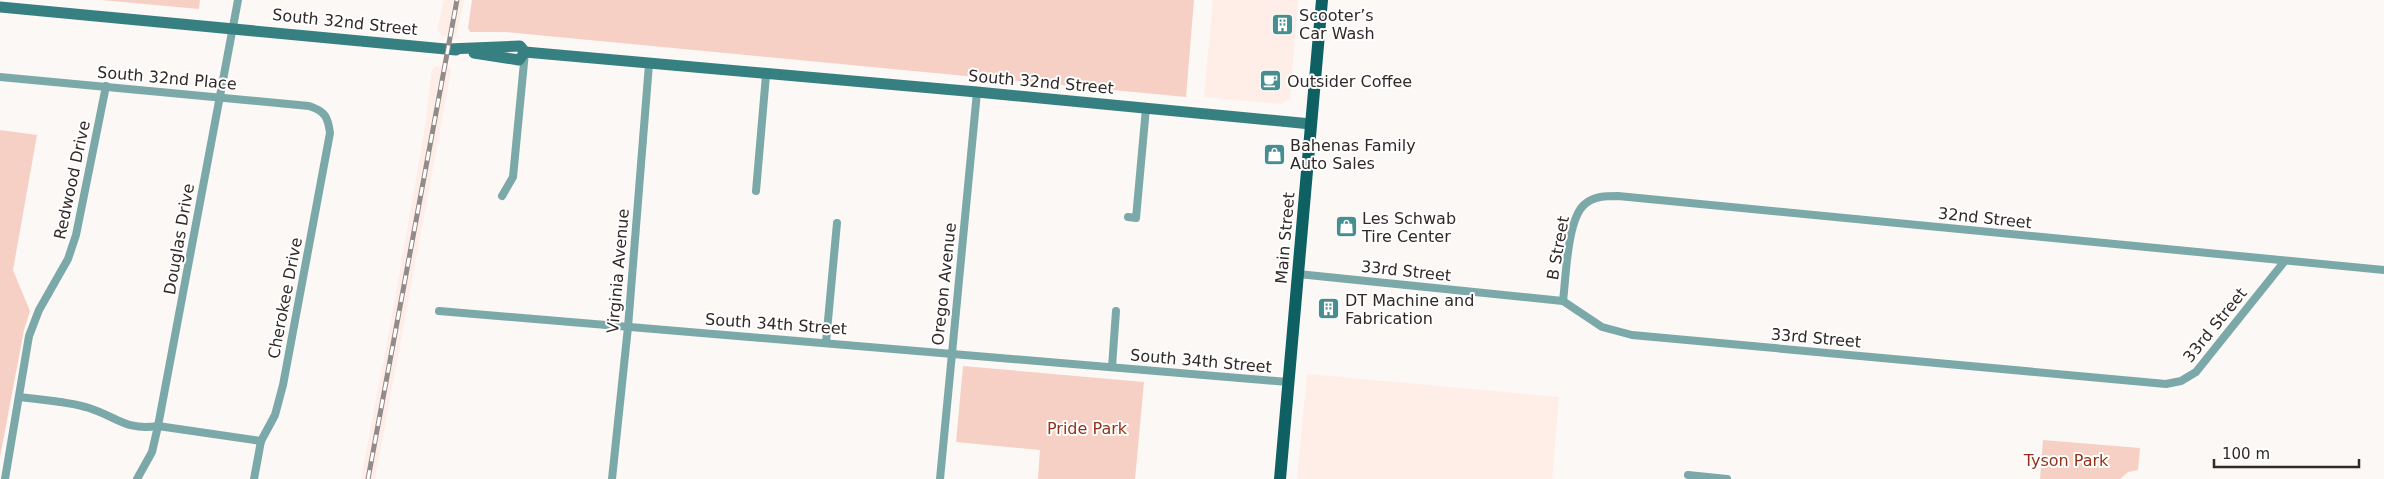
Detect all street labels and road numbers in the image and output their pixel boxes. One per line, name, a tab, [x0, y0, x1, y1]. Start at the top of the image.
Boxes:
street label: South 32nd Street	[271, 5, 419, 39]
street label: South 32nd Place	[97, 62, 237, 94]
street label: South 32nd Street	[967, 66, 1115, 98]
street label: Redwood Drive	[50, 119, 94, 241]
street label: Douglas Drive	[160, 182, 198, 296]
street label: Main Street	[1272, 191, 1298, 285]
street label: 32nd Street	[1937, 204, 2033, 232]
street label: Virginia Avenue	[603, 208, 633, 334]
street label: B Street	[1543, 214, 1573, 282]
street label: Oregon Avenue	[928, 222, 960, 346]
street label: Cherokee Drive	[264, 236, 306, 360]
street label: 33rd Street	[1360, 257, 1452, 285]
street label: 33rd Street	[2179, 284, 2251, 366]
street label: South 34th Street	[704, 310, 848, 338]
street label: 33rd Street	[1770, 325, 1862, 351]
street label: South 34th Street	[1129, 345, 1273, 377]

